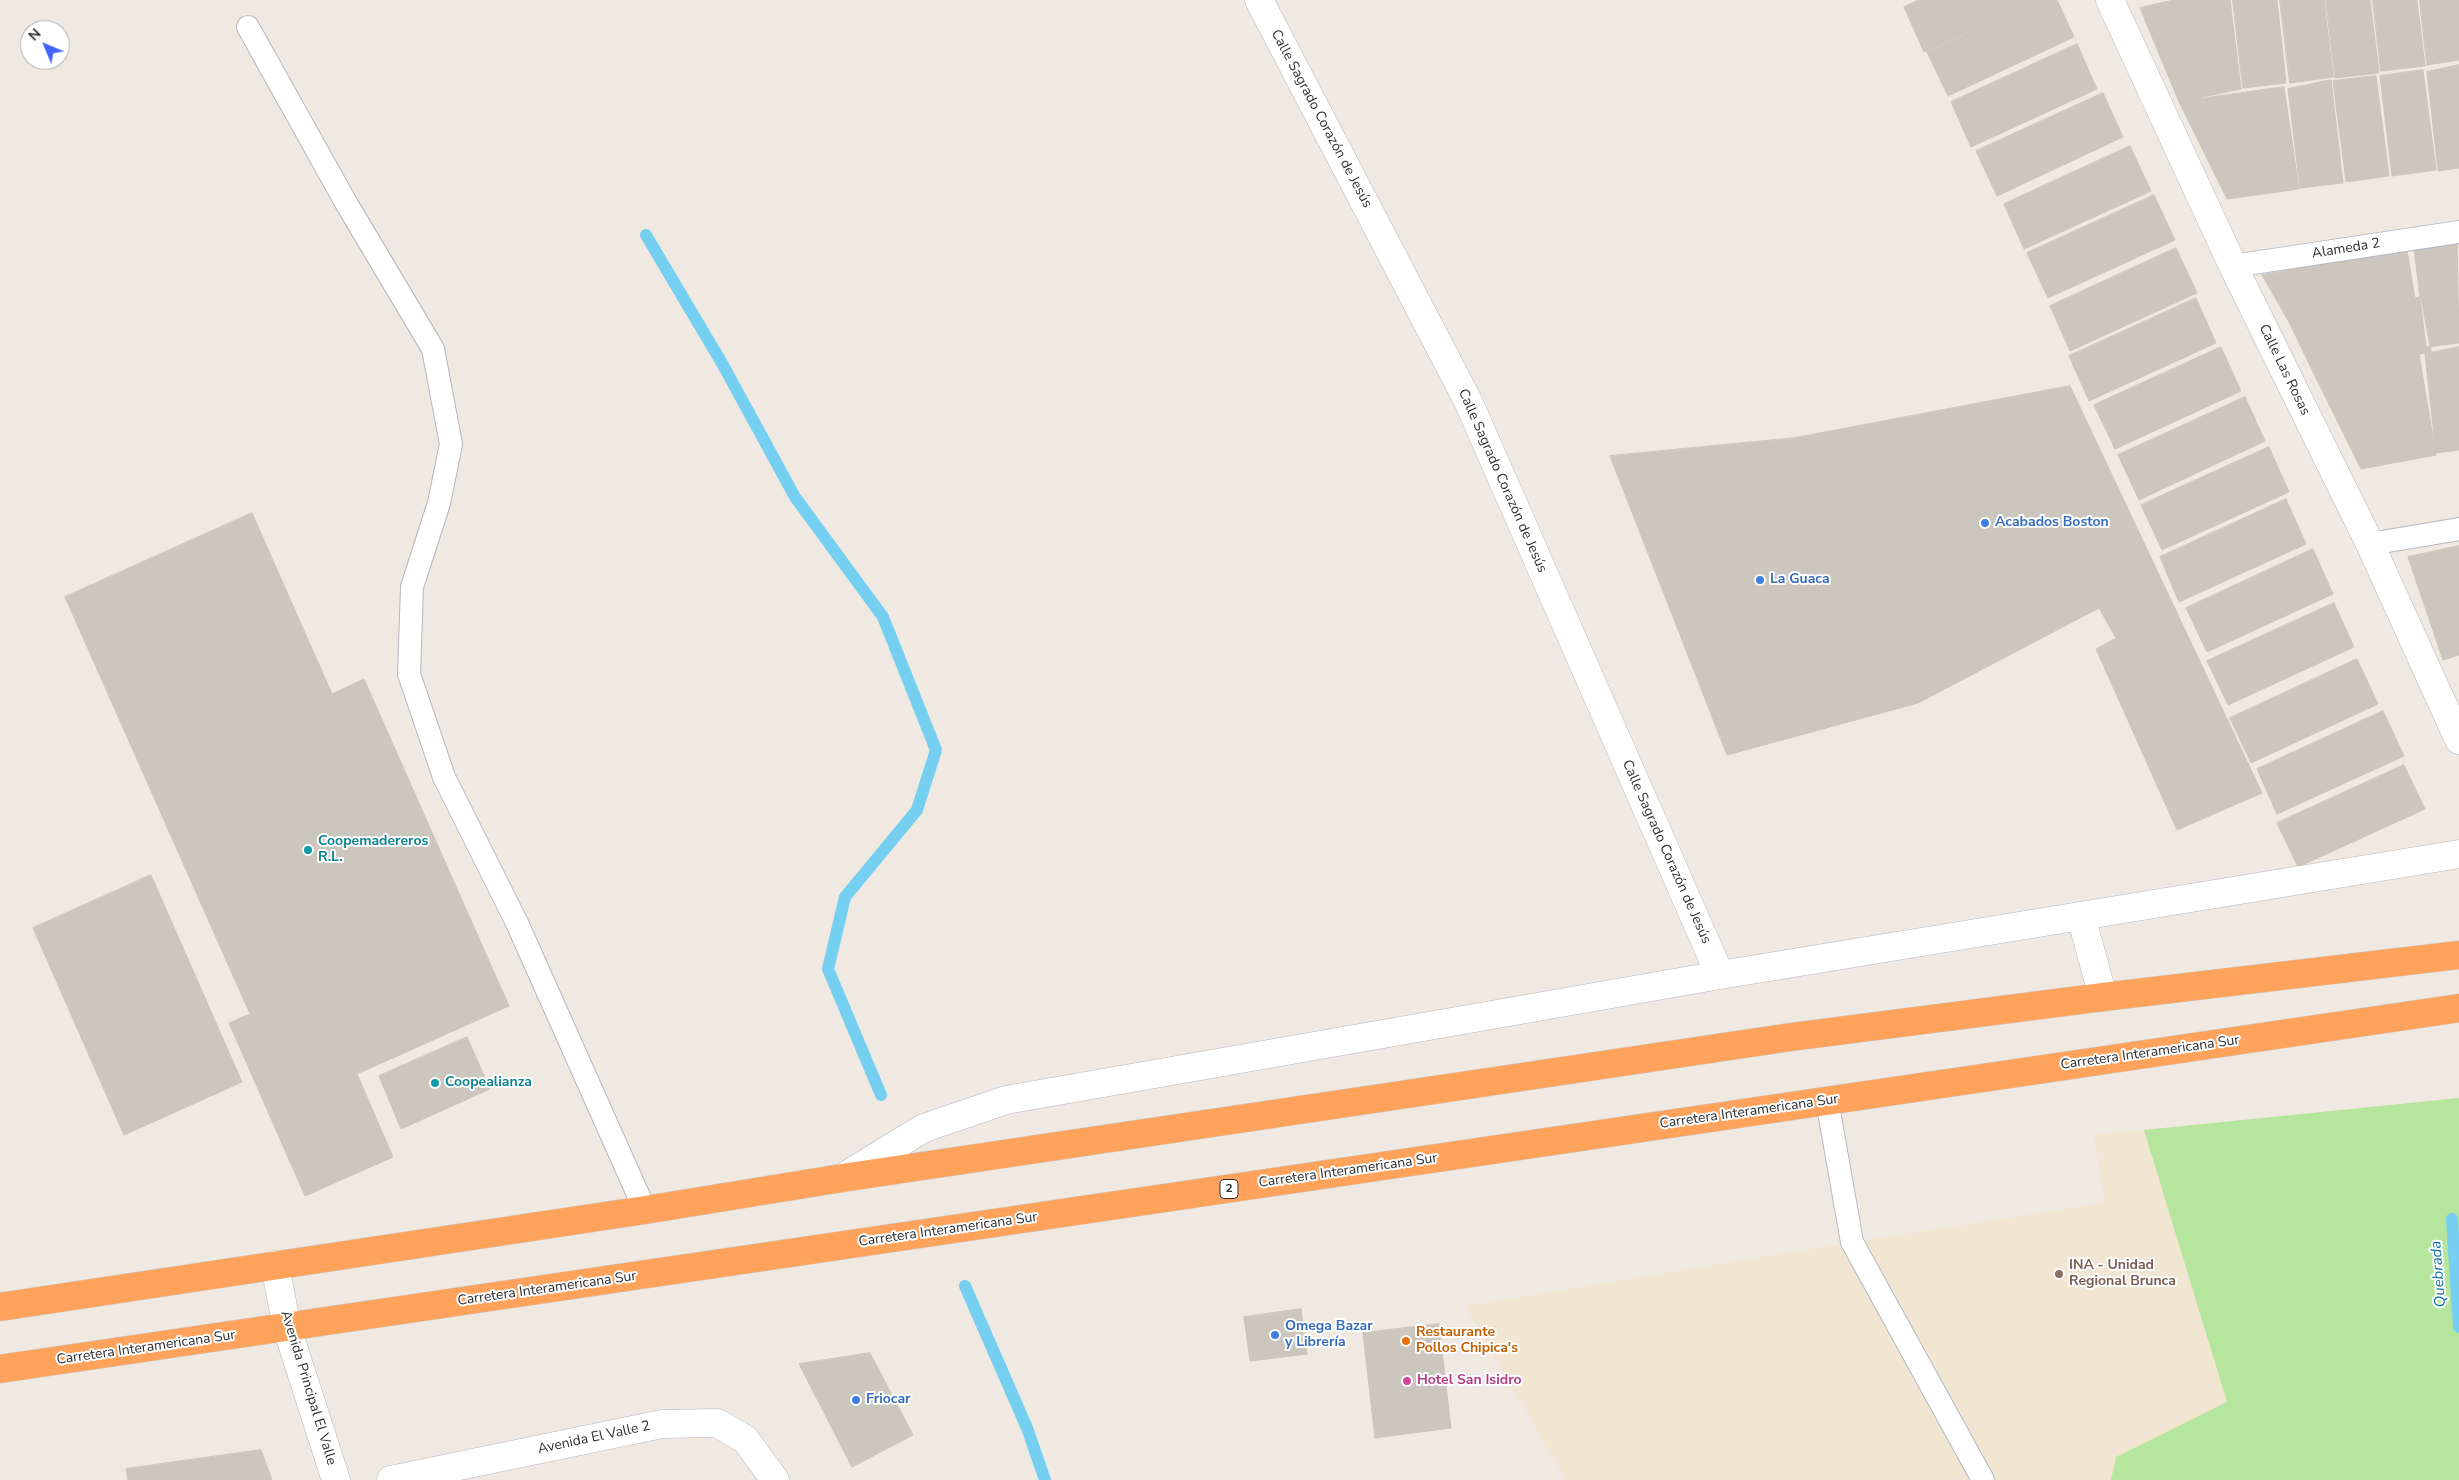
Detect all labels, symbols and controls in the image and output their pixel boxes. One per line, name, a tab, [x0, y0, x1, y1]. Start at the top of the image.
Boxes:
north arrow	[20, 20, 70, 70]
text: N	[24, 24, 45, 45]
street label: Calle Sagrado Corazón de Jesús	[1267, 27, 1375, 211]
street label: Alameda 2	[2311, 235, 2381, 263]
street label: Calle Las Rosas	[2255, 322, 2313, 418]
street label: Calle Sagrado Corazón de Jesús	[1454, 387, 1550, 575]
place label: Acabados Boston	[1995, 515, 2109, 531]
marker: Acabados Boston	[1979, 517, 1991, 529]
place label: La Guaca	[1770, 572, 1830, 588]
marker: La Guaca	[1754, 574, 1766, 586]
street label: Calle Sagrado Corazón de Jesús	[1618, 758, 1714, 946]
place label: Coopemadereros R.L.	[318, 834, 428, 866]
marker: Coopemadereros R.L.	[302, 844, 314, 856]
street label: Carretera Interamericana Sur	[2060, 1032, 2240, 1074]
place label: Coopealianza	[445, 1075, 532, 1091]
marker: Coopealianza	[429, 1077, 441, 1089]
street label: Carretera Interamericana Sur	[1659, 1091, 1839, 1133]
street label: Carretera Interamericana Sur	[1258, 1150, 1438, 1192]
road number: 2	[1220, 1180, 1238, 1198]
street label: Carretera Interamericana Sur	[858, 1209, 1038, 1251]
water label: Quebrada	[2428, 1240, 2450, 1308]
place label: INA - Unidad Regional Brunca	[2069, 1258, 2176, 1290]
street label: Carretera Interamericana Sur	[457, 1268, 637, 1310]
marker: INA - Unidad Regional Brunca	[2053, 1268, 2065, 1280]
street label: Avenida Principal El Valle	[276, 1309, 340, 1467]
place label: Omega Bazar y Librería	[1285, 1319, 1373, 1351]
place label: Restaurante Pollos Chipica's	[1416, 1325, 1518, 1358]
street label: Carretera Interamericana Sur	[56, 1327, 236, 1369]
marker: Omega Bazar y Librería	[1269, 1329, 1281, 1341]
marker: Restaurante Pollos Chipica's	[1400, 1335, 1412, 1347]
place label: Hotel San Isidro	[1417, 1373, 1522, 1389]
marker: Hotel San Isidro	[1401, 1375, 1413, 1387]
place label: Friocar	[866, 1392, 911, 1408]
marker: Friocar	[850, 1394, 862, 1406]
street label: Avenida El Valle 2	[536, 1418, 652, 1458]

